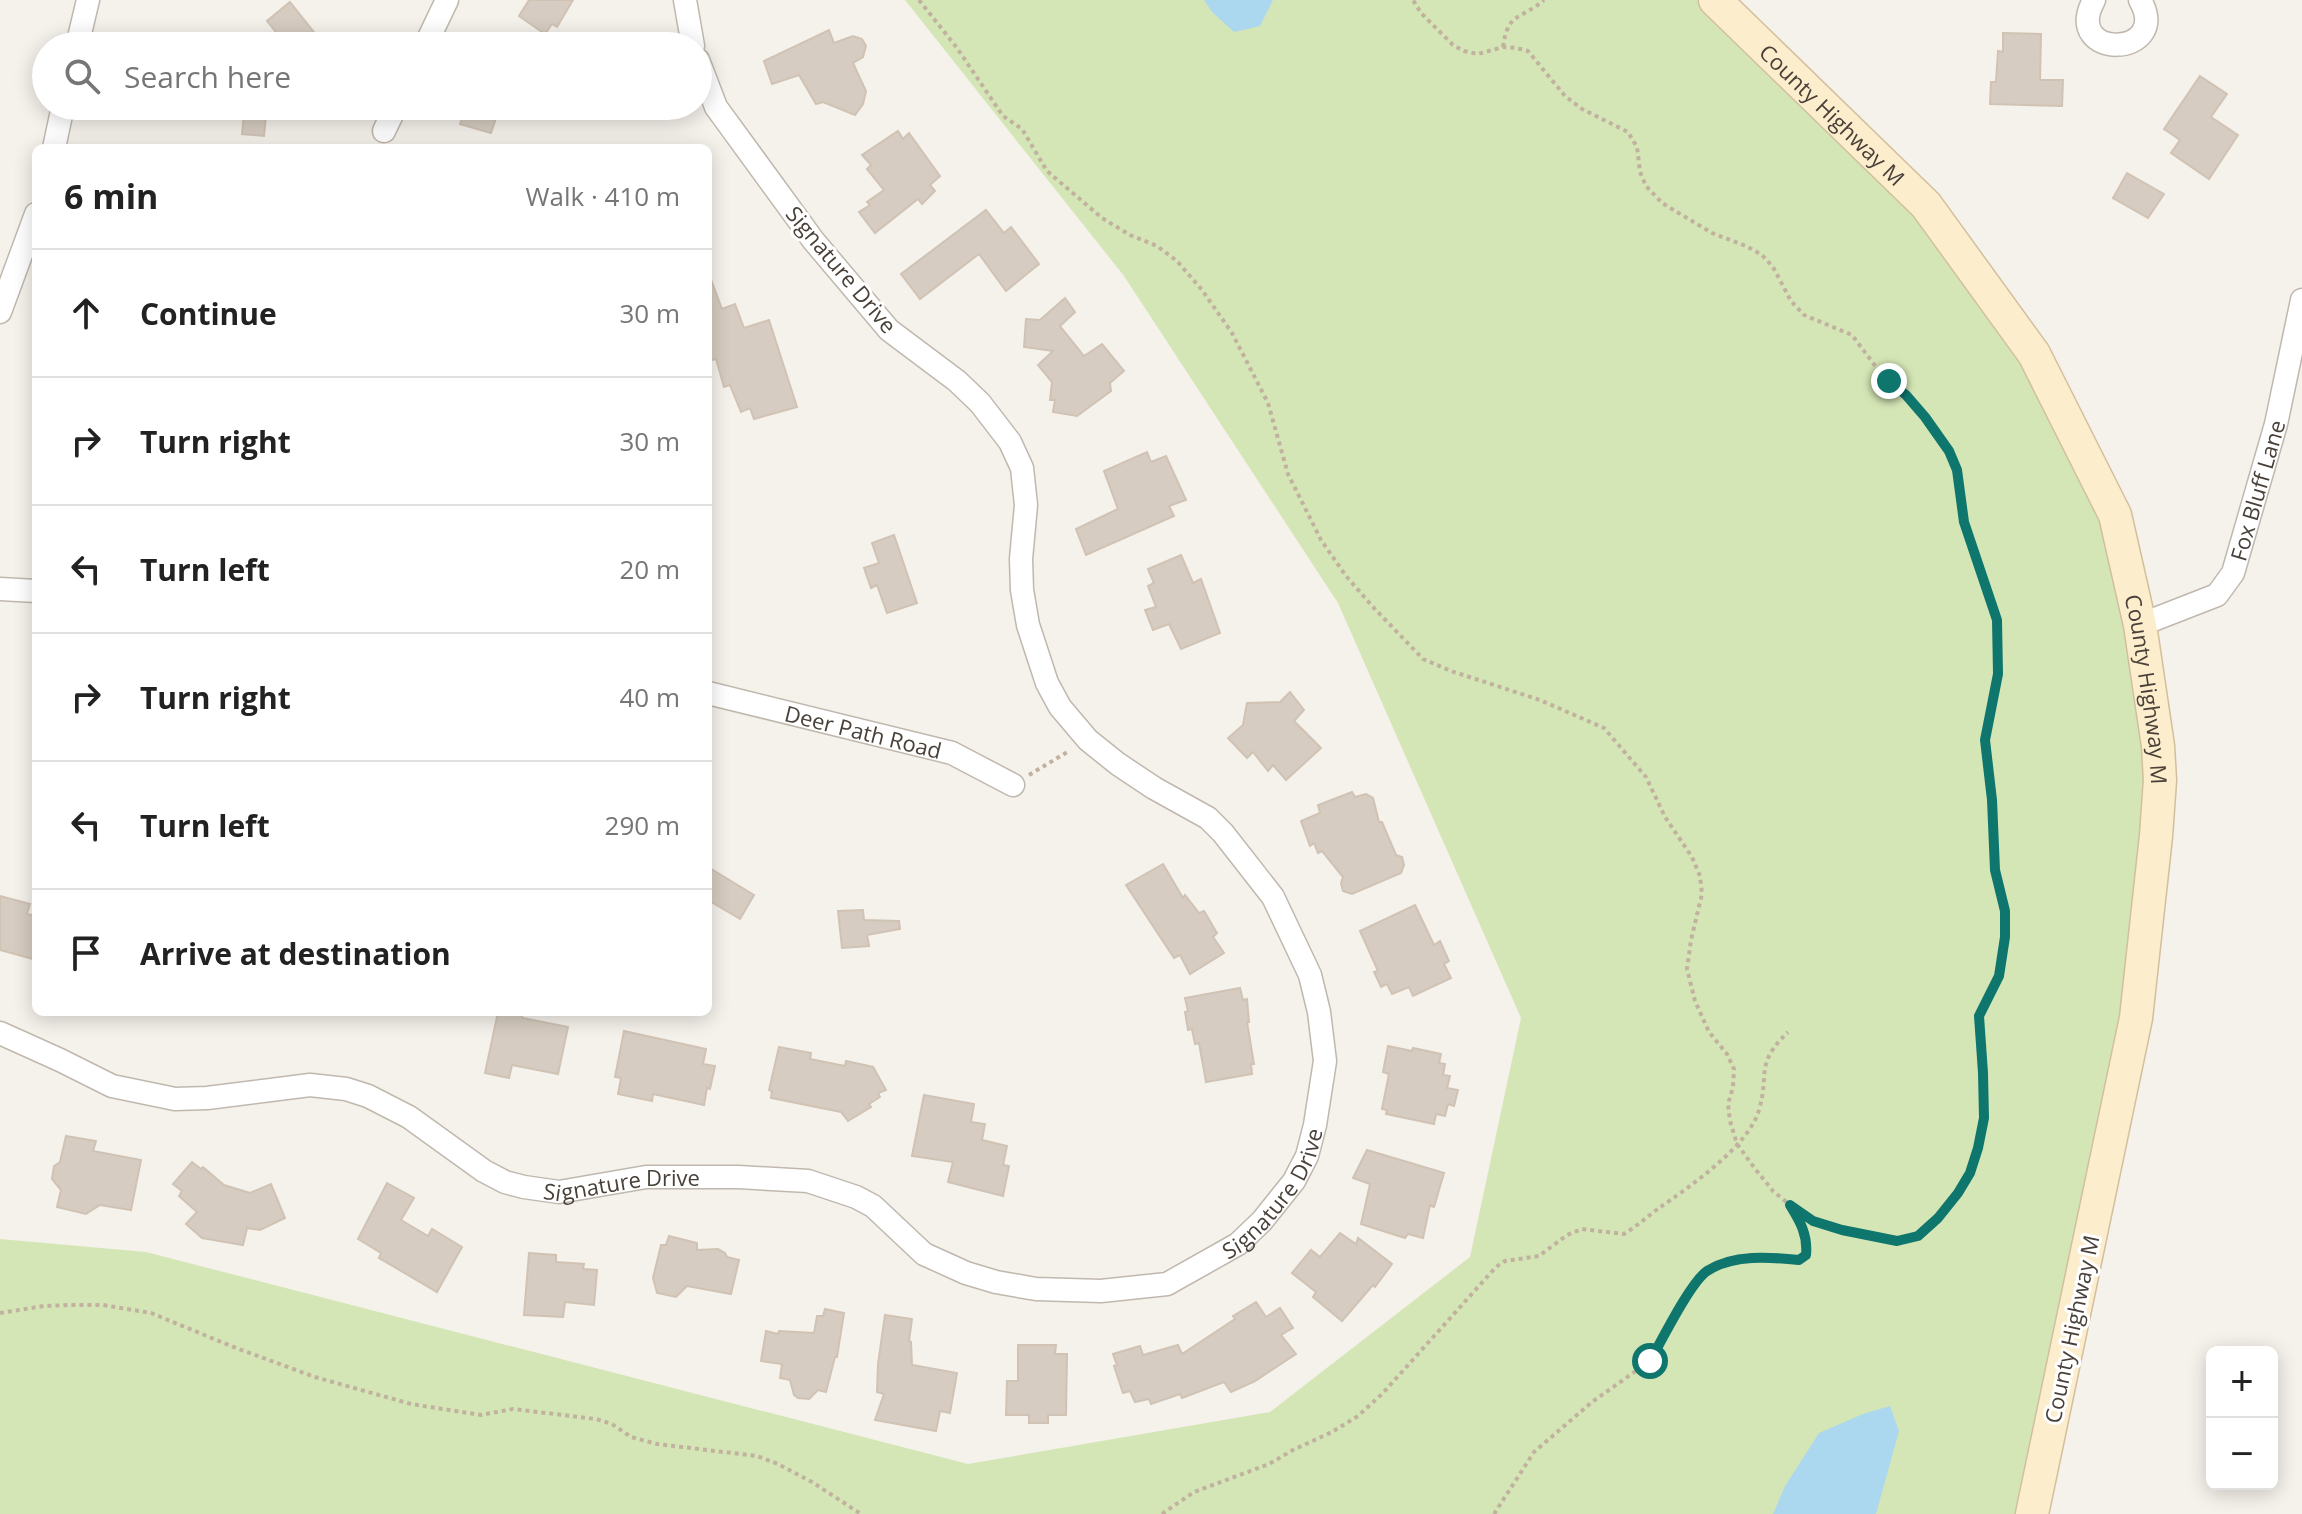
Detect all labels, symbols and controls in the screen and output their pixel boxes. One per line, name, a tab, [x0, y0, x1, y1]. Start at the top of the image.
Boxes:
search box	[32, 32, 712, 120]
street label: County Highway M	[1753, 37, 1912, 192]
icon: search	[60, 54, 104, 98]
text: Search here	[124, 56, 291, 97]
text: 6 min	[64, 173, 158, 219]
text: Walk · 410 m	[526, 178, 680, 214]
street label: Signature Drive	[780, 199, 904, 339]
icon: ahead	[64, 291, 108, 335]
text: Continue	[140, 293, 277, 334]
text: 30 m	[619, 295, 680, 331]
route end	[1871, 363, 1907, 399]
street label: Fox Bluff Lane	[2222, 416, 2291, 564]
icon: right	[64, 419, 108, 463]
text: Turn right	[140, 421, 291, 462]
text: 30 m	[619, 423, 680, 459]
icon: left	[64, 547, 108, 591]
text: Turn left	[140, 549, 270, 590]
text: 20 m	[619, 551, 680, 587]
street label: County Highway M	[2118, 591, 2175, 785]
icon: right	[64, 675, 108, 719]
text: Turn right	[140, 677, 291, 718]
text: 40 m	[619, 679, 680, 715]
street label: Deer Path Road	[782, 697, 945, 765]
icon: left	[64, 803, 108, 847]
text: Turn left	[140, 805, 270, 846]
text: 290 m	[605, 807, 680, 843]
icon: arrive	[64, 931, 108, 975]
text: Arrive at destination	[140, 933, 451, 974]
street label: Signature Drive	[1216, 1125, 1329, 1265]
street label: Signature Drive	[542, 1162, 700, 1207]
street label: County Highway M	[2036, 1232, 2106, 1426]
route start	[1632, 1343, 1668, 1379]
map controls	[2206, 1346, 2278, 1490]
button: +	[2206, 1346, 2278, 1418]
button: −	[2206, 1418, 2278, 1490]

